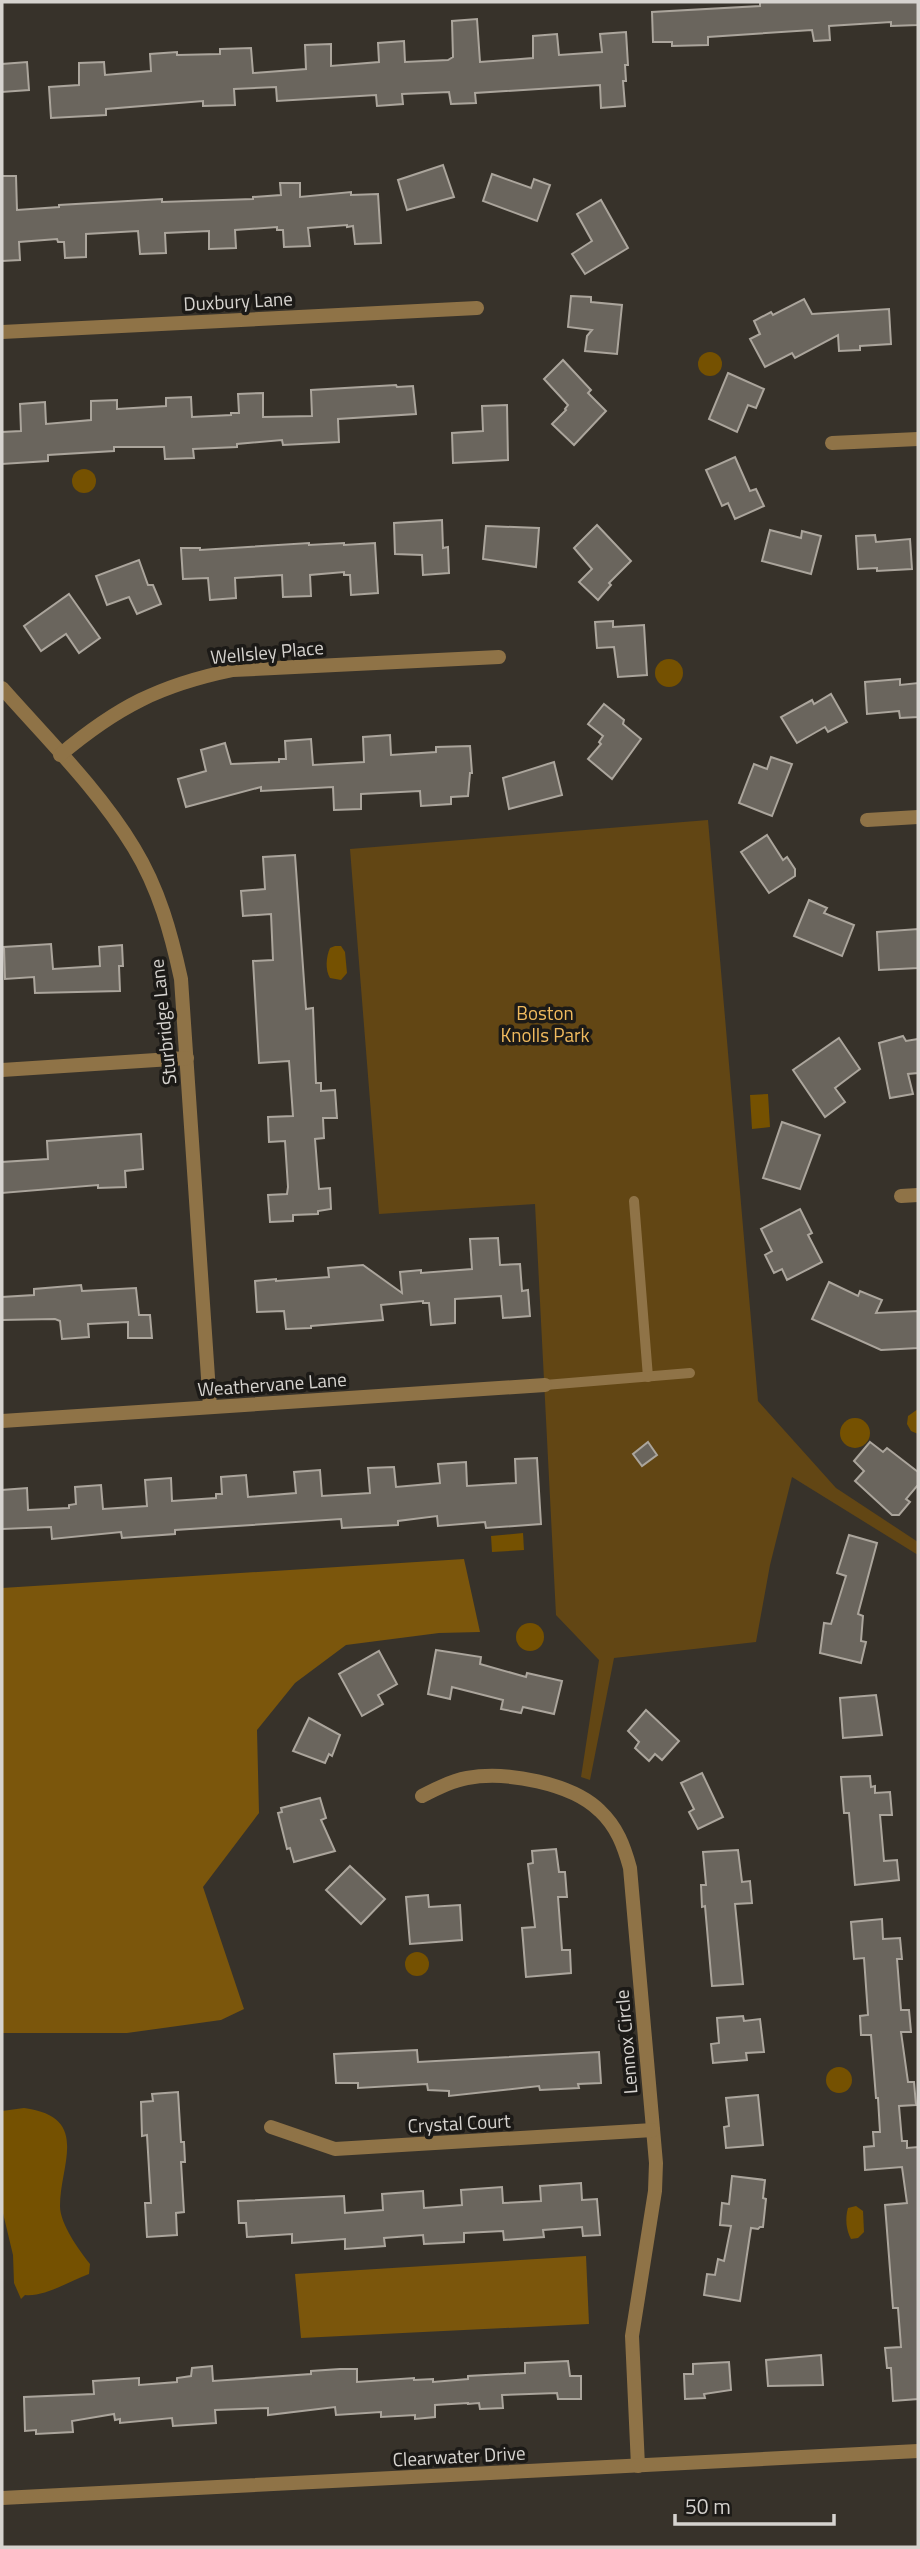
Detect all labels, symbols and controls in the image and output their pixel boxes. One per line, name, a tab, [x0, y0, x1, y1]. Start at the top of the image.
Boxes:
street label: Duxbury Lane	[183, 283, 293, 318]
street label: Wellsley Place	[209, 632, 325, 671]
street label: Sturbridge Lane	[141, 958, 184, 1086]
park label: Boston Knolls Park	[500, 998, 590, 1049]
street label: Weathervane Lane	[196, 1364, 348, 1403]
street label: Lennox Circle	[606, 1989, 645, 2095]
street label: Crystal Court	[407, 2105, 511, 2140]
street label: Clearwater Drive	[392, 2438, 526, 2473]
scale bar	[675, 2482, 834, 2526]
text: 50 m	[685, 2490, 731, 2522]

